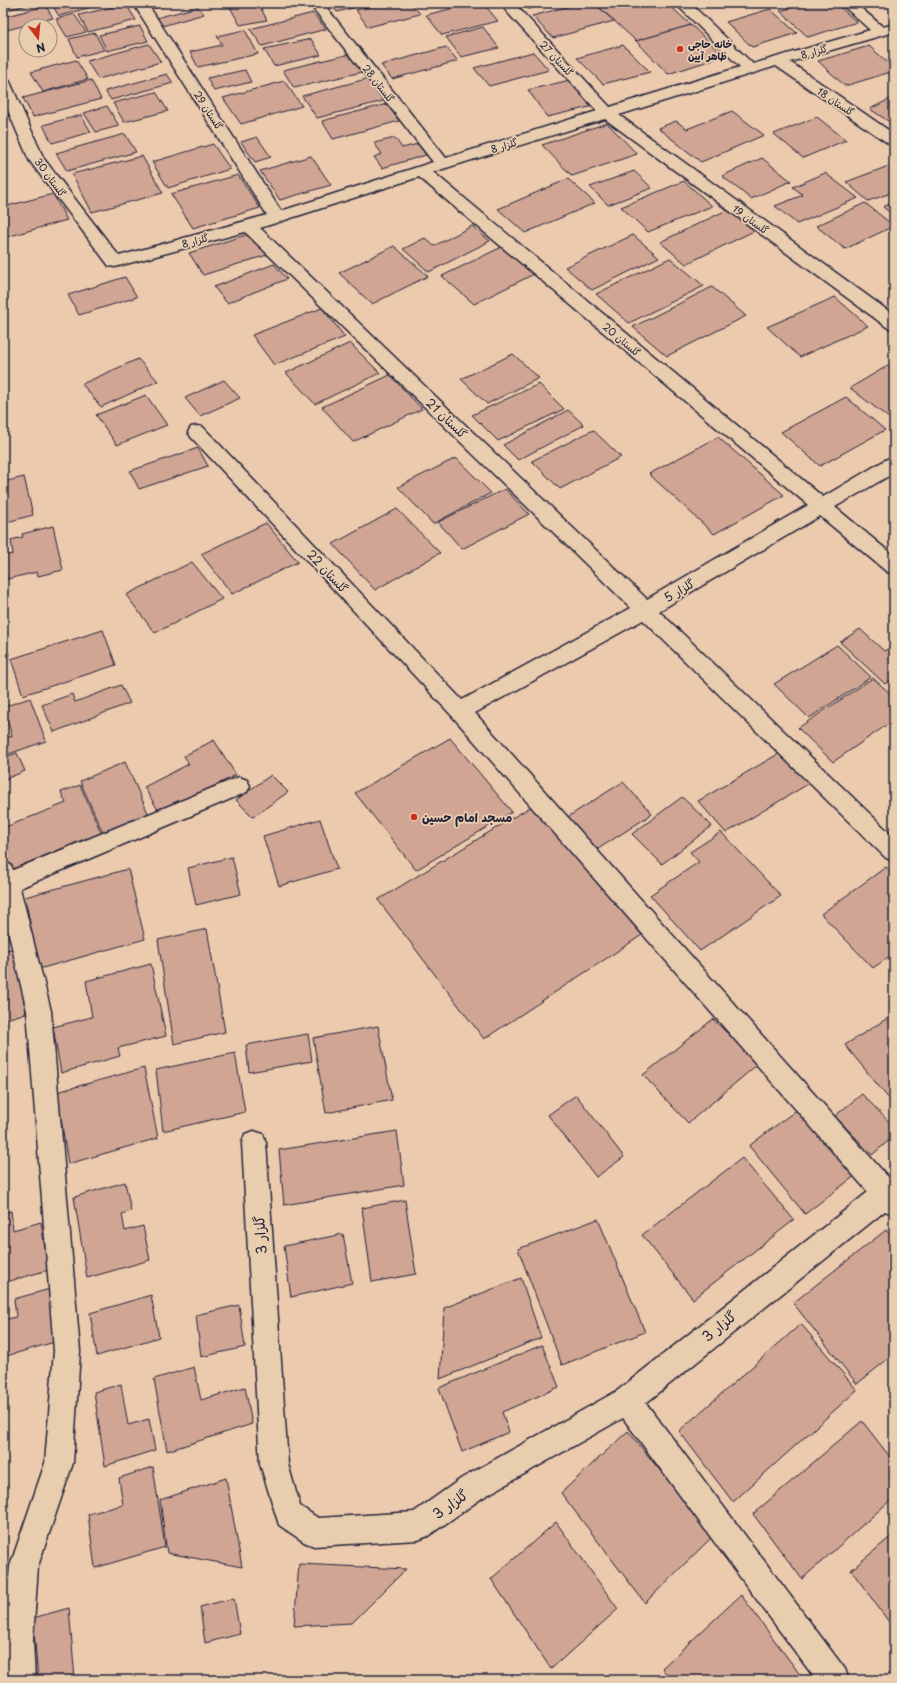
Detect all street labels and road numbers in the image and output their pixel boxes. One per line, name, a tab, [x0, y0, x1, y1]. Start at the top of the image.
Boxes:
street label: گلستان 27	[537, 37, 577, 79]
street label: گلزار 8	[799, 40, 829, 62]
street label: گلستان 28	[359, 61, 399, 105]
street label: گلستان 18	[814, 83, 858, 119]
street label: گلستان 29	[191, 87, 227, 133]
street label: گلزار 8	[489, 134, 519, 156]
street label: گلستان 30	[32, 154, 70, 200]
street label: گلستان 19	[730, 201, 772, 237]
street label: گلزار 8	[180, 229, 210, 251]
street label: گلستان 20	[600, 319, 644, 359]
street label: گلستان 21	[422, 394, 472, 442]
street label: گلستان 22	[303, 545, 353, 597]
street label: گلزار 5	[660, 574, 698, 606]
street label: گلزار 3	[248, 1215, 272, 1255]
street label: گلزار 3	[697, 1306, 741, 1346]
street label: گلزار 3	[428, 1484, 472, 1524]

